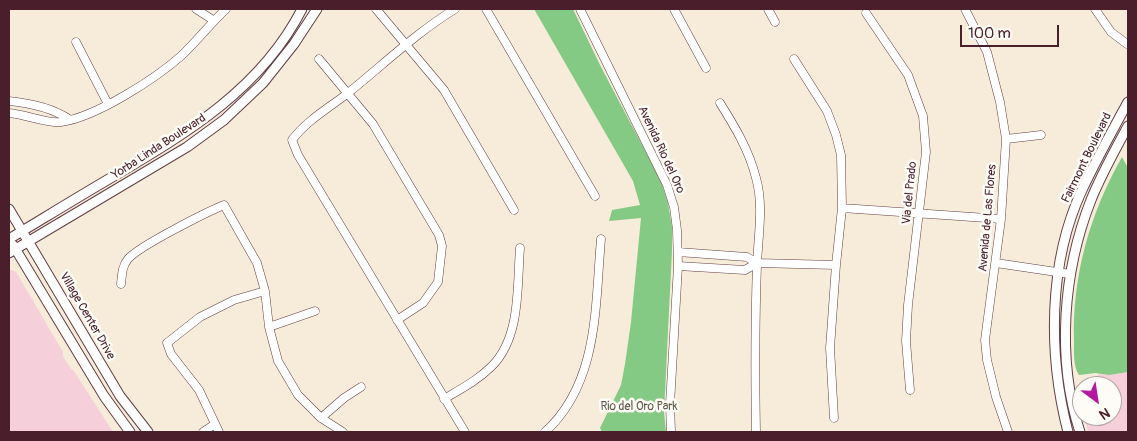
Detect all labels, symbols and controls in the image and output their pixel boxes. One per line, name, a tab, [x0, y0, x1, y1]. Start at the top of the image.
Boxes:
scale bar	[962, 15, 1061, 47]
text: 100 m	[968, 24, 1011, 43]
street label: Avenida Rio del Oro	[634, 104, 688, 196]
street label: Yorba Linda Boulevard	[109, 111, 209, 183]
street label: Fairmont Boulevard	[1059, 111, 1115, 205]
street label: Via del Prado	[900, 161, 920, 225]
street label: Avenida de Las Flores	[976, 164, 1000, 272]
street label: Village Center Drive	[56, 270, 118, 362]
north arrow	[1072, 376, 1122, 426]
park label: Rio del Oro Park	[600, 400, 678, 414]
text: N	[1096, 404, 1113, 423]

